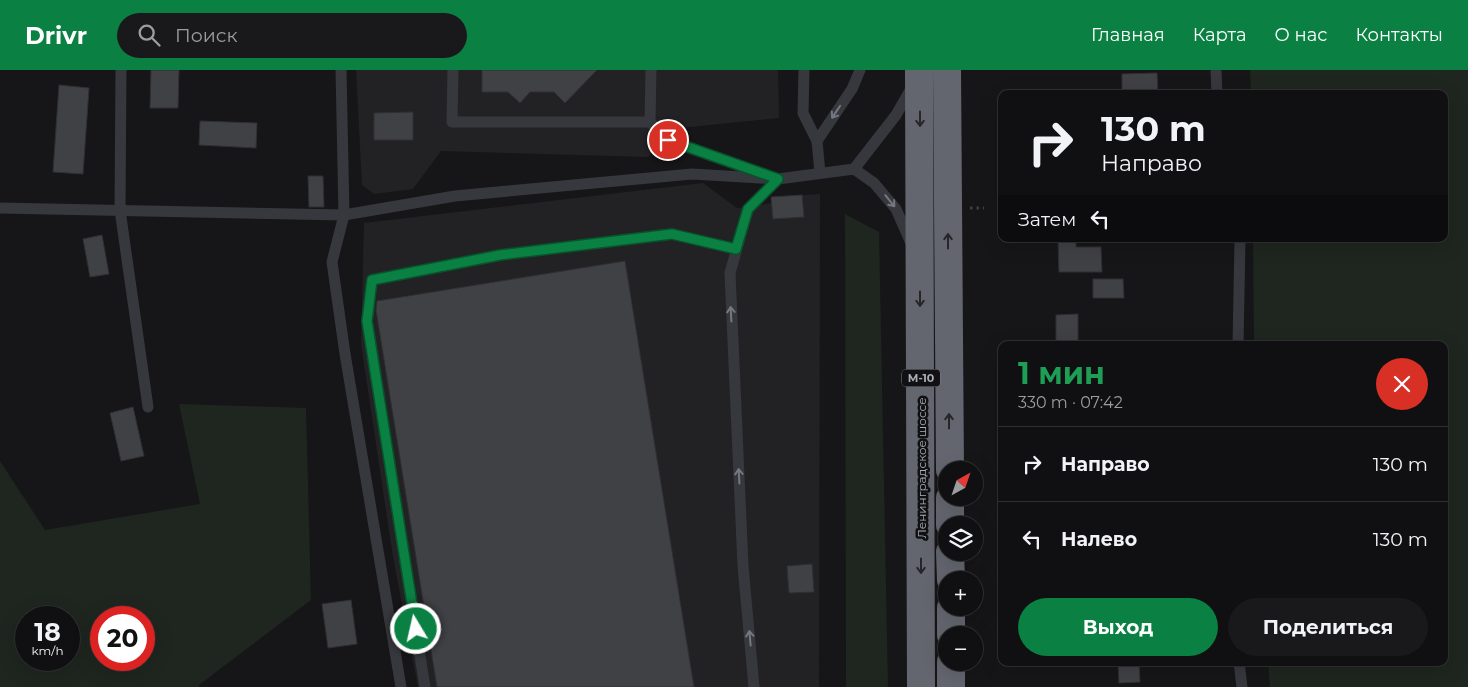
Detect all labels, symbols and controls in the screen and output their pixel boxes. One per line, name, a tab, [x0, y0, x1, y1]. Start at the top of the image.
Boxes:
search box	[117, 13, 467, 58]
text: Drivr	[25, 21, 87, 50]
icon: search	[135, 21, 163, 49]
text: Поиск	[175, 24, 238, 47]
text: Главная	[1091, 24, 1165, 46]
text: Карта	[1193, 24, 1247, 46]
text: О нас	[1275, 24, 1327, 46]
text: Контакты	[1355, 24, 1443, 46]
one-way arrow	[831, 105, 841, 119]
text: 130 m	[1101, 107, 1206, 150]
one-way arrow	[915, 110, 925, 126]
icon: right	[1018, 110, 1083, 175]
pin	[647, 119, 689, 161]
icon: arrive	[654, 126, 682, 154]
text: Направо	[1101, 150, 1202, 177]
one-way arrow	[884, 195, 895, 208]
icon: left	[1086, 205, 1114, 233]
text: Затем	[1018, 208, 1076, 231]
one-way arrow	[943, 234, 953, 250]
one-way arrow	[915, 290, 925, 306]
one-way arrow	[727, 306, 736, 322]
text: 1 мин	[1018, 355, 1105, 392]
button: close	[1376, 358, 1428, 410]
road number: М-10	[902, 370, 940, 386]
text: 330 m · 07:42	[1018, 393, 1123, 412]
street label: Ленинградское шоссе	[914, 397, 929, 539]
one-way arrow	[944, 414, 954, 430]
icon: right	[1018, 450, 1046, 478]
text: Направо	[1061, 453, 1150, 476]
text: 130 m	[1373, 453, 1428, 476]
north arrow	[938, 461, 982, 506]
map controls	[938, 461, 983, 671]
one-way arrow	[734, 469, 744, 485]
button: layers	[938, 516, 983, 561]
icon: left	[1018, 525, 1046, 553]
text: Налево	[1061, 528, 1137, 551]
text: 130 m	[1373, 528, 1428, 551]
one-way arrow	[916, 558, 926, 574]
button: +	[938, 571, 983, 616]
button: Выход	[1018, 598, 1218, 656]
button: Поделиться	[1228, 598, 1428, 656]
position arrow	[389, 602, 441, 654]
speed limit sign: 20	[90, 606, 155, 671]
text: 18	[34, 617, 61, 647]
button: −	[938, 626, 983, 671]
one-way arrow	[745, 631, 754, 647]
text: km/h	[31, 643, 64, 658]

